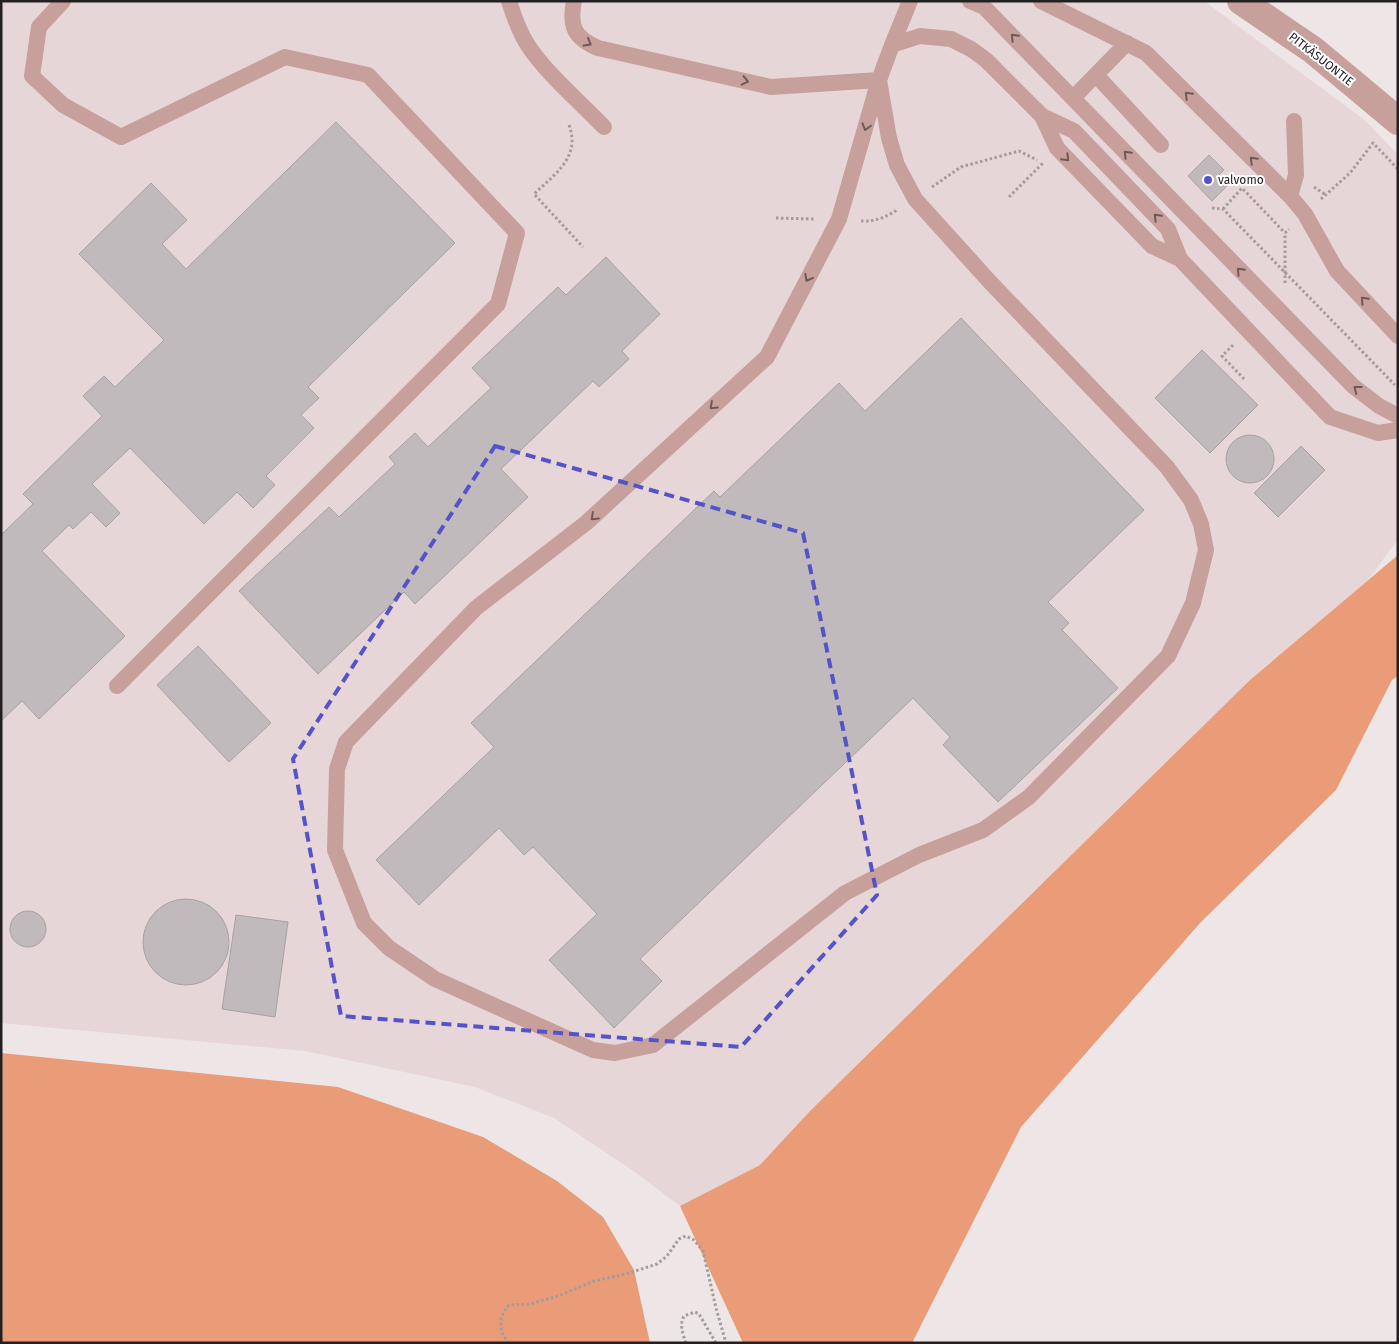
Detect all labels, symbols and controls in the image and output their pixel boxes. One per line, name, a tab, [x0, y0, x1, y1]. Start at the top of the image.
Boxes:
street label: PITKÄSUONTIE	[1286, 29, 1357, 88]
one-way arrow	[1011, 34, 1020, 43]
one-way arrow	[583, 36, 592, 46]
one-way arrow	[741, 75, 750, 86]
one-way arrow	[1185, 92, 1194, 101]
one-way arrow	[861, 122, 871, 130]
one-way arrow	[1124, 151, 1133, 160]
one-way arrow	[1060, 152, 1069, 161]
one-way arrow	[1250, 157, 1259, 166]
place label: valvomo	[1218, 173, 1264, 187]
marker: valvomo	[1202, 174, 1214, 186]
one-way arrow	[1154, 214, 1163, 223]
one-way arrow	[1237, 268, 1246, 277]
one-way arrow	[805, 272, 815, 281]
one-way arrow	[1361, 297, 1370, 306]
one-way arrow	[1354, 387, 1363, 395]
one-way arrow	[710, 401, 719, 410]
one-way arrow	[590, 511, 599, 520]

